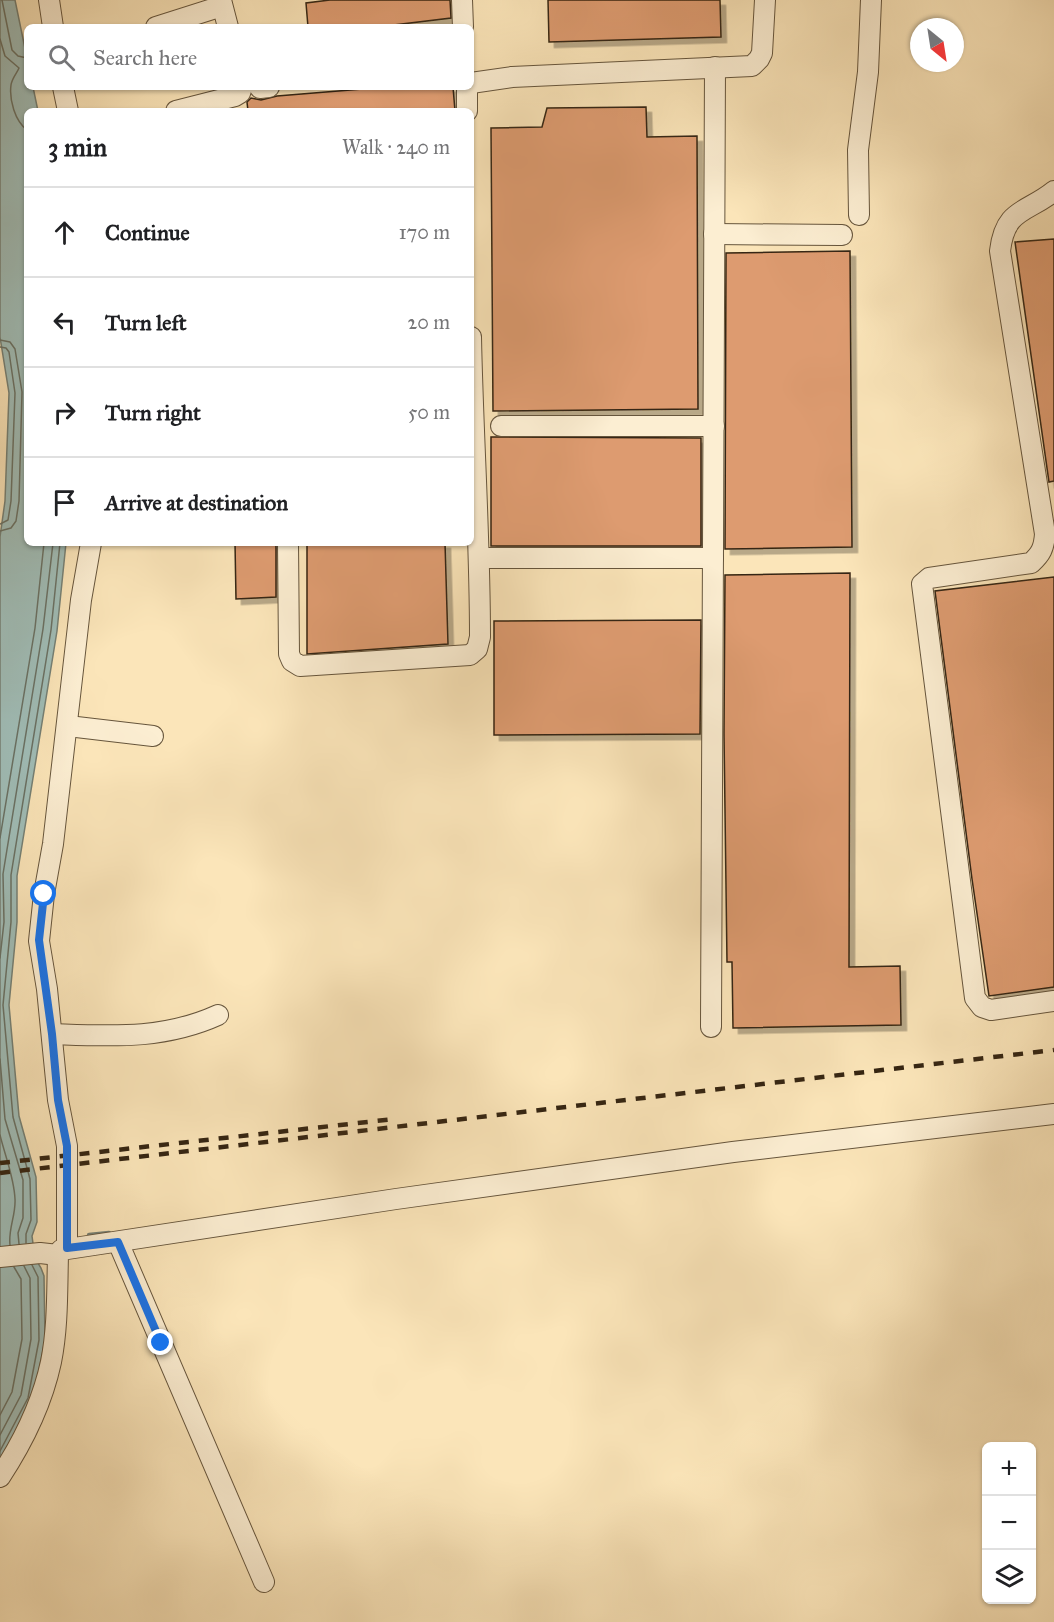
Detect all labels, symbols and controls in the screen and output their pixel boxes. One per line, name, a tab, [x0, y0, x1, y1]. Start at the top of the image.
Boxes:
north arrow	[910, 18, 964, 72]
search box	[24, 24, 474, 90]
icon: search	[45, 41, 78, 74]
text: Search here	[93, 44, 197, 71]
text: 3 min	[48, 131, 107, 163]
text: Walk · 240 m	[342, 135, 450, 159]
icon: ahead	[48, 216, 81, 249]
text: Continue	[105, 219, 190, 246]
text: 170 m	[399, 220, 450, 244]
icon: left	[48, 306, 81, 339]
text: Turn left	[105, 309, 187, 336]
text: 20 m	[407, 310, 450, 334]
icon: right	[48, 396, 81, 429]
text: Turn right	[105, 399, 201, 426]
text: 50 m	[408, 400, 450, 424]
icon: arrive	[48, 486, 81, 519]
text: Arrive at destination	[105, 489, 288, 516]
route start	[30, 880, 56, 906]
route end	[147, 1329, 173, 1355]
map controls	[982, 1442, 1036, 1604]
button: +	[982, 1442, 1036, 1496]
button: −	[982, 1496, 1036, 1550]
button: layers	[982, 1550, 1036, 1604]

